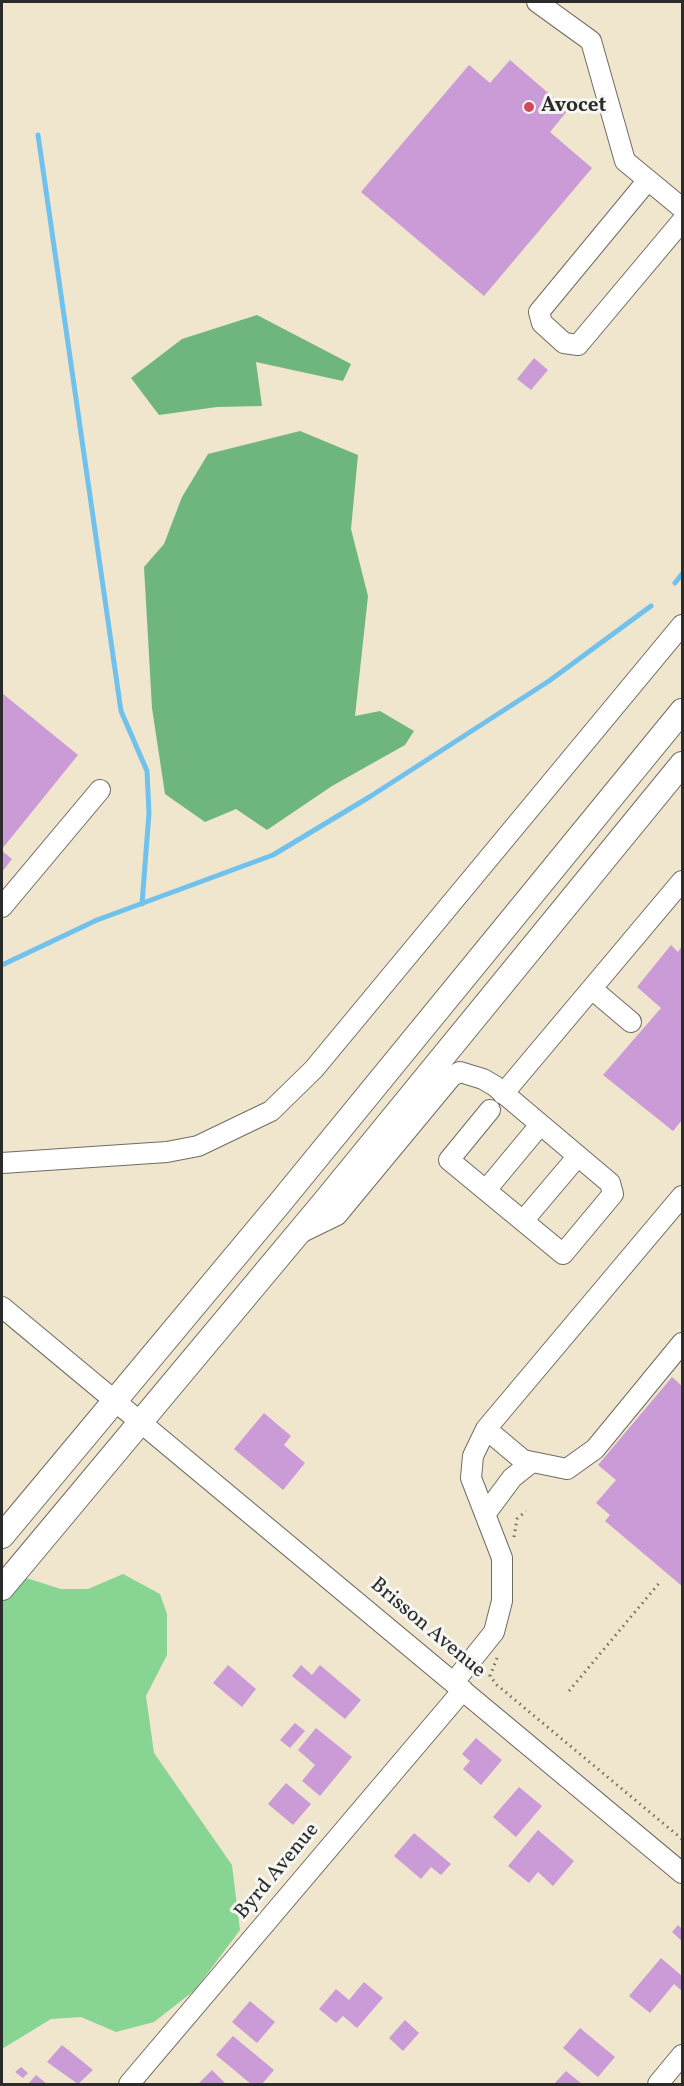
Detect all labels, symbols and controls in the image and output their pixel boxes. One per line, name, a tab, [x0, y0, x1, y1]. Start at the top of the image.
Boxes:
place label: Avocet	[541, 94, 606, 120]
marker: Avocet	[522, 100, 536, 114]
street label: Brisson Avenue	[364, 1573, 490, 1685]
street label: Byrd Avenue	[230, 1819, 326, 1925]

